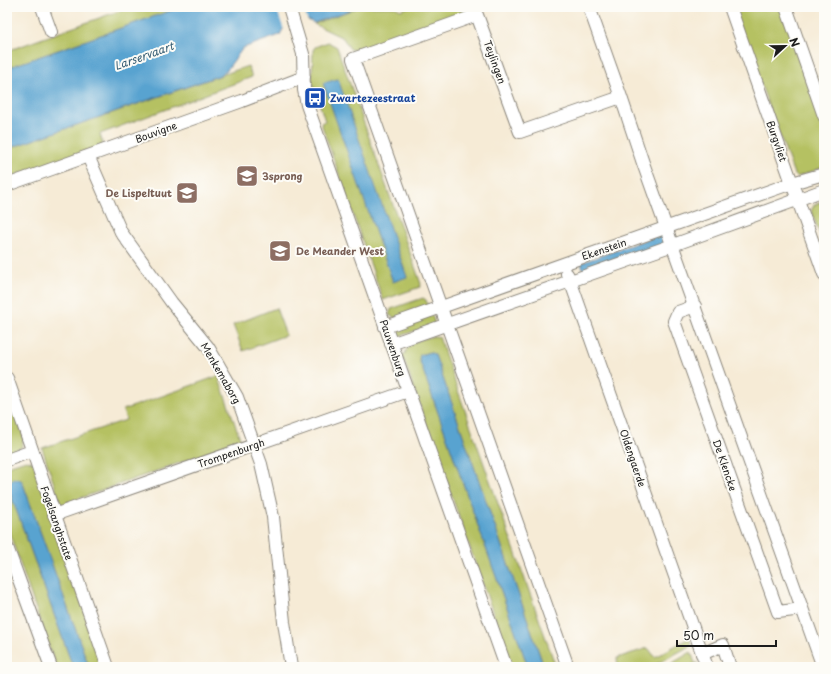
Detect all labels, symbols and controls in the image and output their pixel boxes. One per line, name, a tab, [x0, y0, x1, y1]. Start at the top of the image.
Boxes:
north arrow	[765, 26, 805, 66]
text: N	[785, 35, 804, 50]
water label: Larservaart	[112, 36, 177, 74]
street label: Teylingen	[480, 38, 510, 86]
bus stop icon: Zwartezeestraat	[302, 85, 328, 111]
place label: Zwartezeestraat	[330, 90, 416, 105]
street label: Bouvigne	[133, 117, 179, 146]
street label: Burgvliet	[763, 118, 791, 163]
school or university icon: 3sprong	[234, 163, 260, 189]
place label: 3sprong	[262, 168, 303, 183]
school or university icon: De Lispeltuut	[174, 180, 200, 206]
place label: De Lispeltuut	[106, 185, 172, 200]
street label: Ekenstein	[579, 234, 628, 263]
school or university icon: De Meander West	[267, 238, 293, 264]
place label: De Meander West	[296, 243, 384, 258]
street label: Pauwenburg	[377, 317, 410, 378]
street label: Menkemaborg	[198, 339, 245, 406]
street label: Oldengaerde	[617, 427, 650, 489]
street label: Trompenburgh	[195, 434, 266, 471]
street label: De Klencke	[710, 437, 741, 493]
street label: Fogelsanghstate	[38, 484, 77, 562]
scale bar	[677, 622, 776, 648]
text: 50 m	[683, 626, 714, 644]

